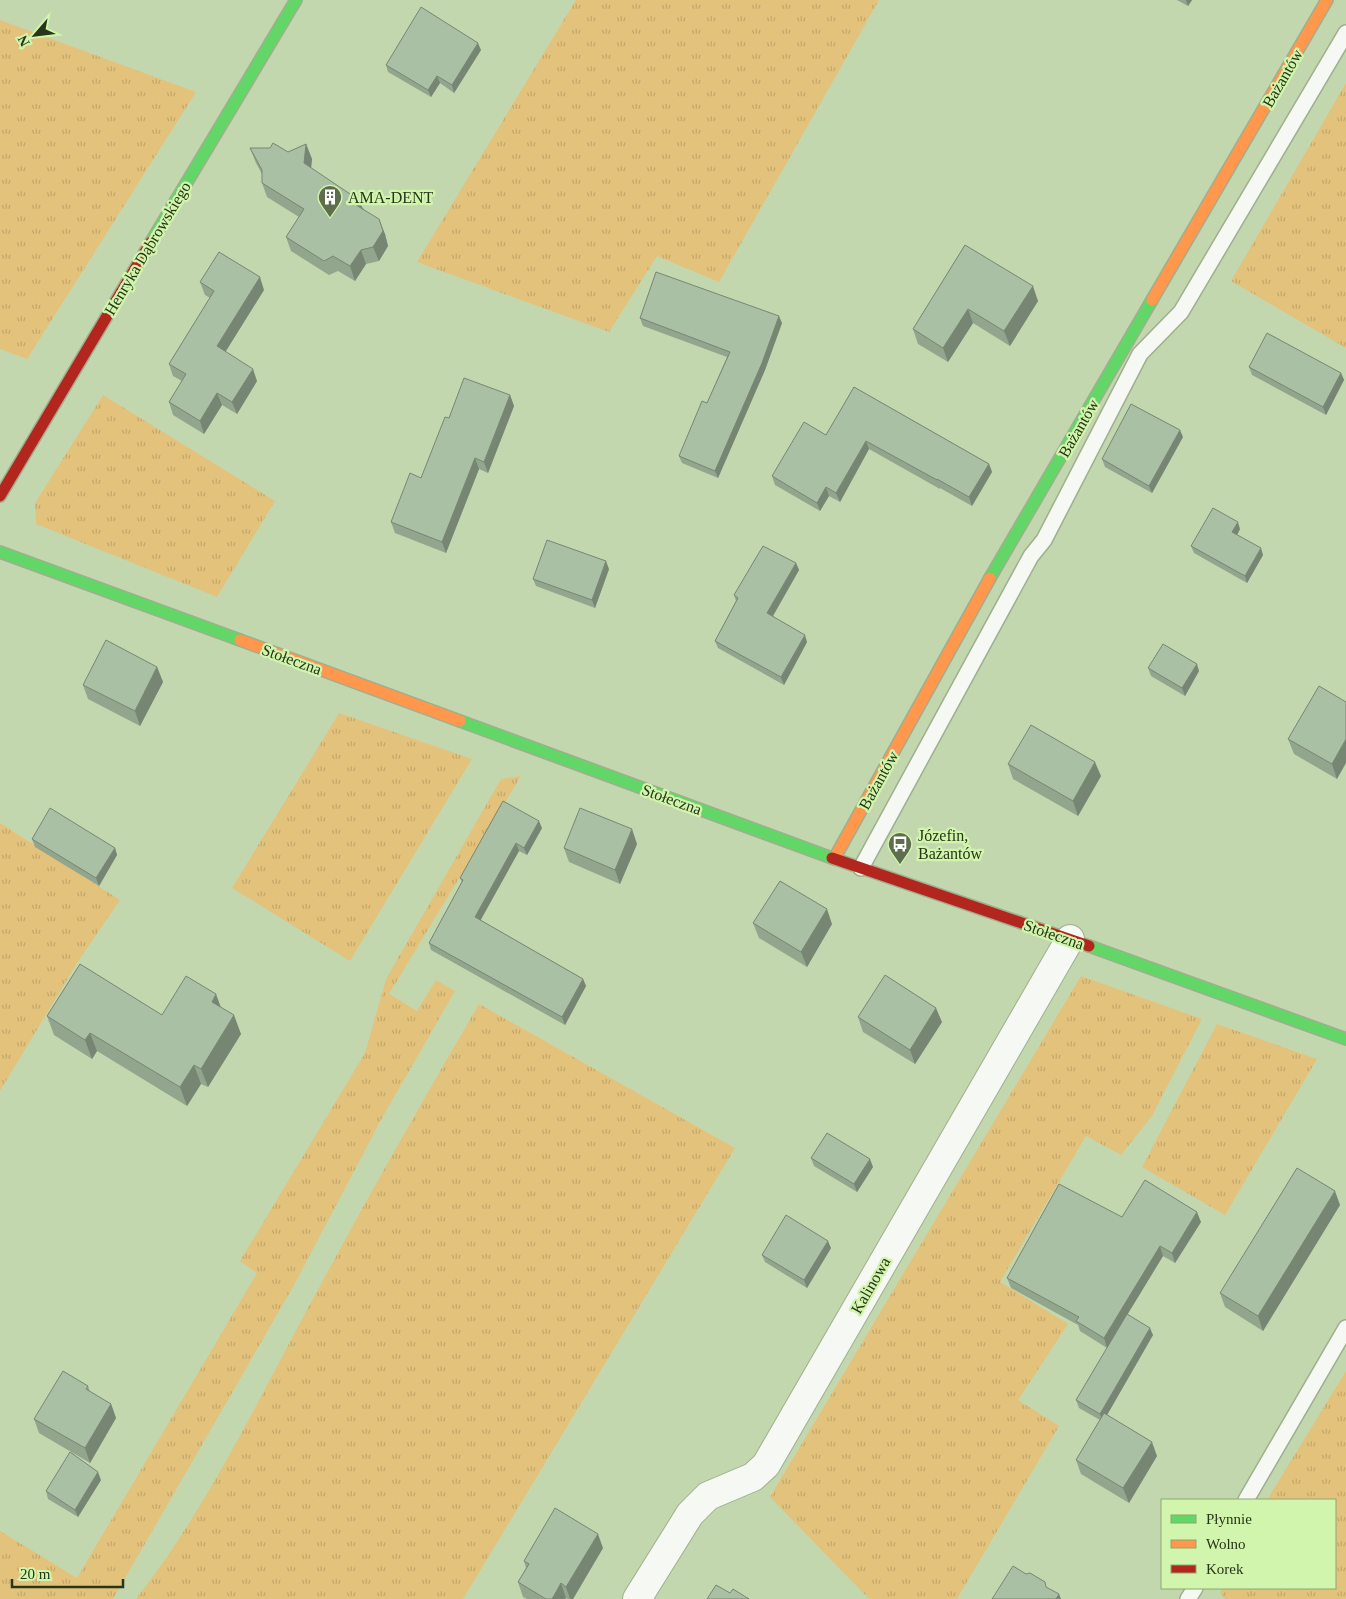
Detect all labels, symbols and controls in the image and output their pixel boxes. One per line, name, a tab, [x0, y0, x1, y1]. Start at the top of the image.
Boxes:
north arrow	[10, 10, 60, 60]
text: N	[15, 33, 33, 49]
street label: Bażantów	[1259, 46, 1306, 110]
street label: Henryka Dąbrowskiego	[101, 179, 195, 318]
building icon: AMA-DENT	[317, 184, 343, 218]
place label: AMA-DENT	[348, 189, 434, 206]
street label: Bażantów	[1055, 396, 1102, 460]
street label: Stołeczna	[260, 641, 324, 678]
street label: Bażantów	[855, 748, 902, 812]
street label: Stołeczna	[640, 781, 704, 818]
place label: Józefin, Bażantów	[918, 827, 982, 862]
bus stop icon: Józefin, Bażantów	[887, 831, 913, 865]
street label: Stołeczna	[1022, 916, 1086, 953]
street label: Kalinowa	[848, 1254, 893, 1316]
legend	[1161, 1499, 1336, 1589]
text: Płynnie	[1206, 1511, 1252, 1527]
text: Wolno	[1206, 1536, 1246, 1552]
scale bar	[12, 1556, 124, 1588]
text: Korek	[1206, 1561, 1244, 1577]
text: 20 m	[20, 1566, 51, 1582]

